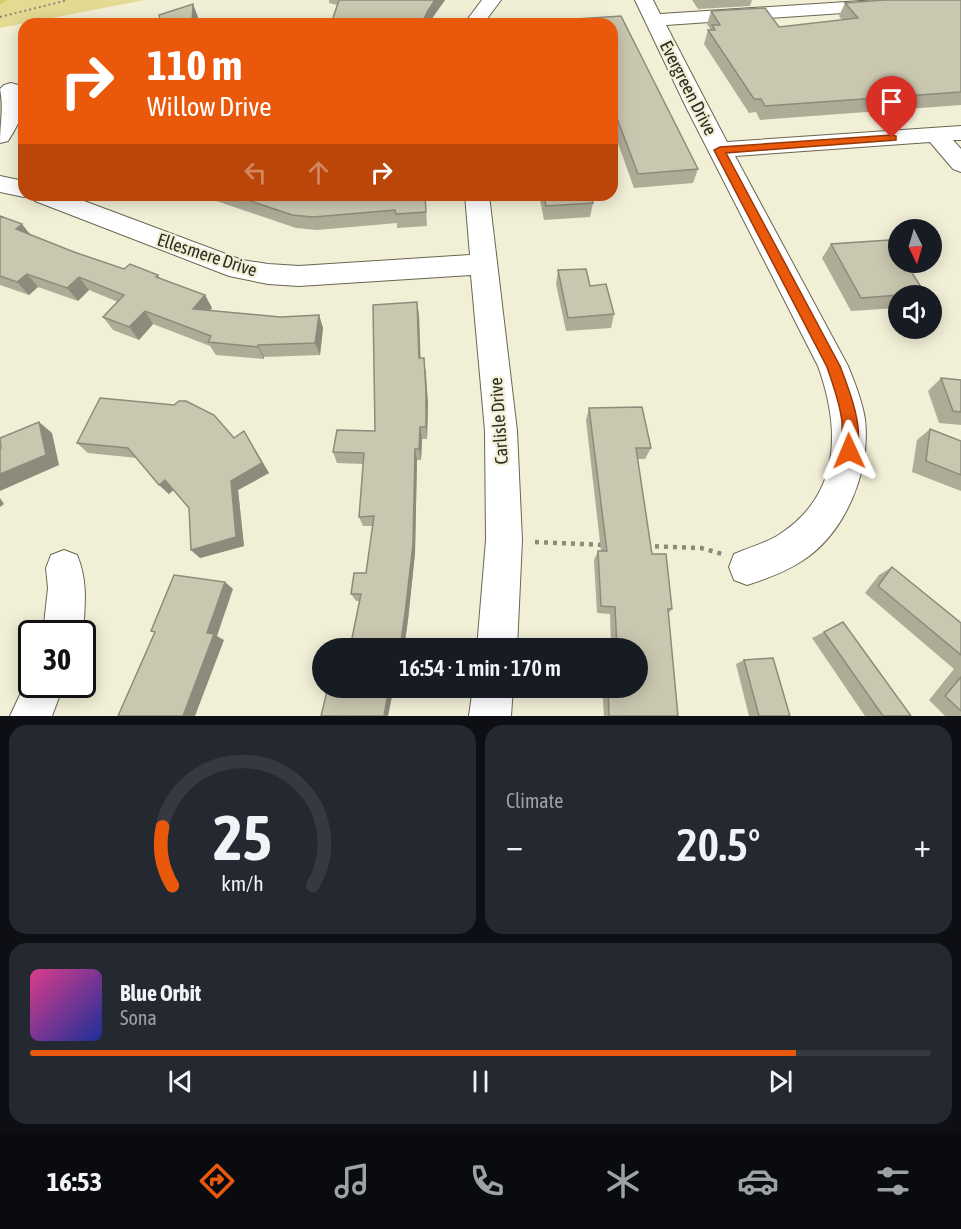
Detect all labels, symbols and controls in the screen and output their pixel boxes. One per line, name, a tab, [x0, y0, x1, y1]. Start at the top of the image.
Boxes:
street label: Evergreen Drive	[656, 37, 721, 139]
text: 110 m	[147, 41, 242, 89]
icon: right	[48, 42, 126, 120]
pin	[866, 76, 917, 138]
icon: arrive	[875, 85, 908, 118]
text: Willow Drive	[147, 91, 271, 122]
icon: left	[239, 156, 272, 189]
icon: ahead	[302, 156, 335, 189]
icon: right	[365, 156, 398, 189]
north arrow	[888, 219, 942, 273]
map controls	[888, 219, 942, 339]
street label: Ellesmere Drive	[155, 229, 260, 281]
button: sound	[888, 285, 942, 339]
street label: Carlisle Drive	[485, 377, 512, 465]
position arrow	[817, 419, 881, 483]
speed limit sign: 30	[18, 620, 96, 698]
text: 16:54 · 1 min · 170 m	[399, 655, 561, 681]
text: Climate	[506, 789, 563, 812]
text: 25	[213, 802, 272, 873]
text: 20.5°	[677, 819, 760, 871]
text: −	[506, 826, 523, 864]
text: +	[914, 826, 931, 864]
text: km/h	[221, 872, 264, 897]
text: Blue Orbit	[120, 980, 201, 1006]
text: Sona	[120, 1006, 157, 1029]
icon: previous	[164, 1065, 197, 1098]
icon: pause	[464, 1065, 497, 1098]
icon: next	[764, 1065, 797, 1098]
icon: directions	[196, 1160, 238, 1202]
icon: music	[331, 1160, 373, 1202]
icon: phone	[466, 1160, 508, 1202]
icon: climate	[602, 1160, 644, 1202]
icon: car	[737, 1160, 779, 1202]
icon: filters	[872, 1160, 914, 1202]
text: 16:53	[47, 1166, 102, 1197]

